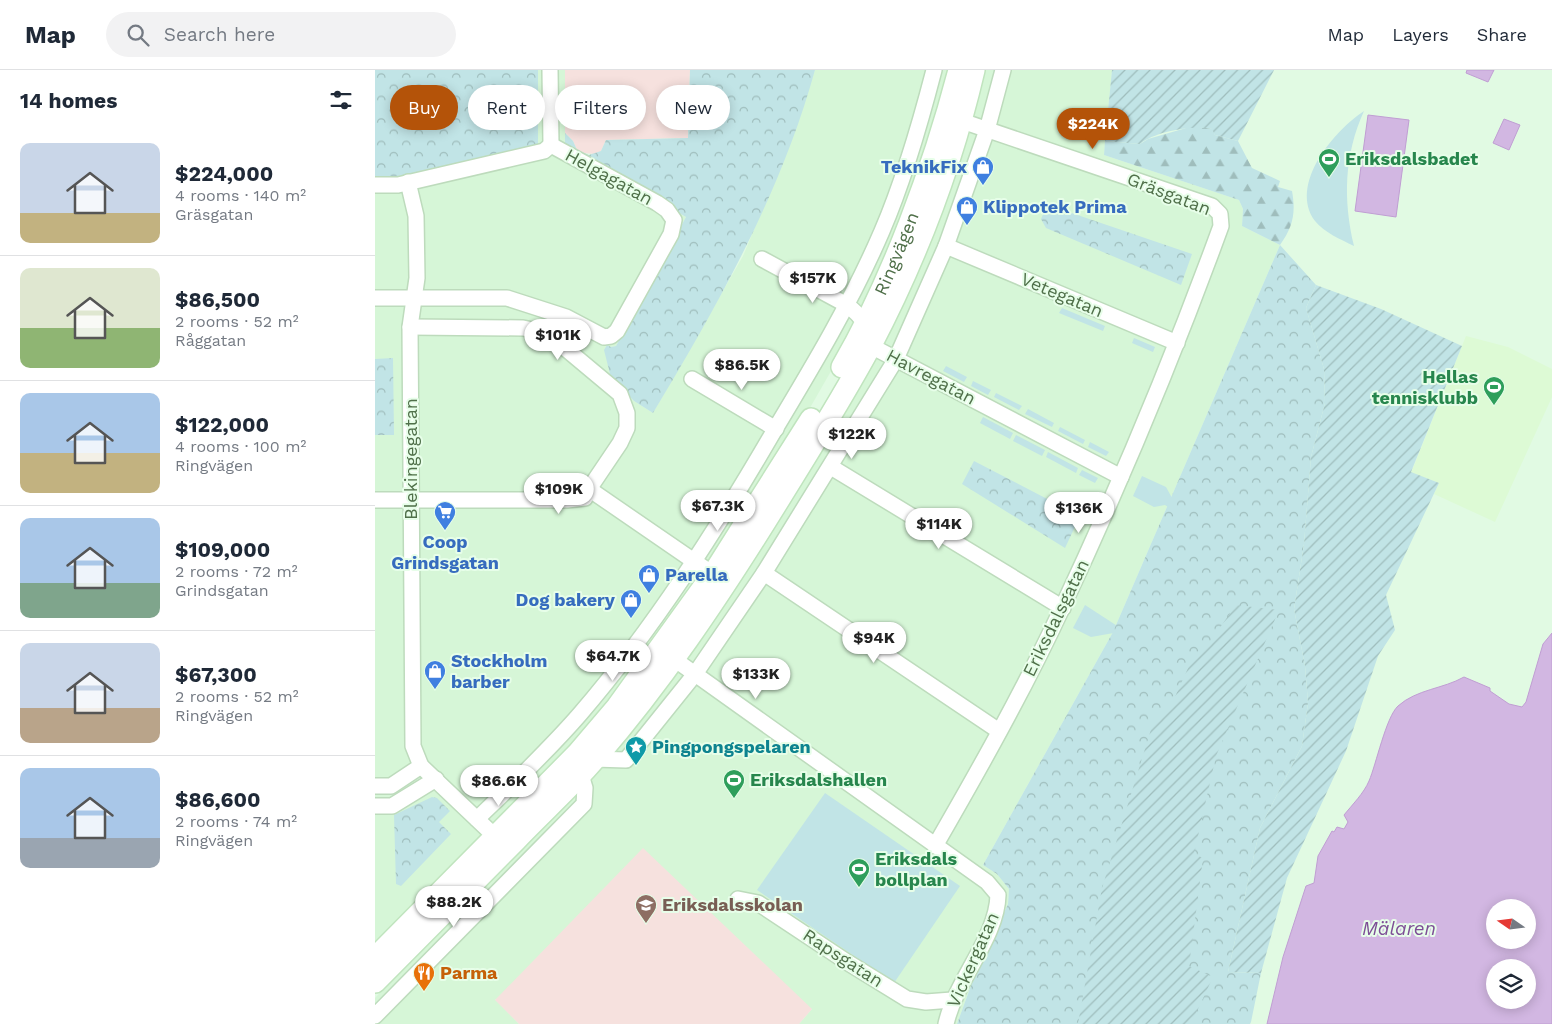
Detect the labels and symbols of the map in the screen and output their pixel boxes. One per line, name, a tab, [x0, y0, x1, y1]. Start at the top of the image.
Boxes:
pin: $224K	[1058, 108, 1128, 150]
street label: Helgagatan	[562, 144, 657, 209]
sports icon: Eriksdalsbadet	[1317, 147, 1341, 178]
place label: Eriksdalsbadet	[1345, 148, 1478, 169]
shop icon: TeknikFix	[971, 155, 995, 186]
place label: TeknikFix	[881, 156, 967, 177]
street label: Gräsgatan	[1124, 168, 1214, 219]
shop icon: Klippotek Prima	[955, 195, 979, 226]
place label: Klippotek Prima	[983, 196, 1127, 217]
street label: Ringvägen	[870, 209, 923, 298]
pin: $157K	[778, 262, 848, 304]
street label: Vetegatan	[1018, 268, 1106, 321]
pin: $101K	[523, 318, 593, 361]
street label: Havregatan	[883, 344, 979, 409]
pin: $86.5K	[701, 348, 783, 391]
place label: Hellas tennisklubb	[1372, 366, 1478, 408]
sports icon: Hellas tennisklubb	[1482, 375, 1506, 406]
street label: Blekingegatan	[400, 398, 421, 520]
pin: $122K	[817, 418, 887, 460]
pin: $109K	[524, 472, 594, 515]
pin: $67.3K	[677, 490, 759, 532]
pin: $136K	[1044, 492, 1114, 534]
supermarket icon: Coop Grindsgatan	[433, 500, 457, 531]
pin: $114K	[904, 508, 974, 550]
place label: Coop Grindsgatan	[391, 531, 499, 573]
street label: Eriksdalsgatan	[1018, 556, 1093, 680]
shop icon: Parella	[637, 563, 661, 594]
place label: Parella	[665, 564, 728, 585]
shop icon: Dog bakery	[619, 588, 643, 619]
place label: Dog bakery	[516, 589, 616, 610]
pin: $94K	[844, 622, 904, 664]
pin: $64.7K	[572, 640, 654, 682]
place label: Stockholm barber	[451, 650, 547, 692]
pin: $133K	[721, 658, 791, 700]
shop icon: Stockholm barber	[423, 659, 447, 690]
place icon: Pingpongspelaren	[624, 735, 648, 766]
place label: Pingpongspelaren	[652, 736, 811, 757]
pin: $86.6K	[458, 764, 540, 807]
sports icon: Eriksdalshallen	[722, 768, 746, 799]
place label: Eriksdalshallen	[750, 769, 887, 790]
place label: Eriksdals bollplan	[875, 848, 958, 890]
sports icon: Eriksdals bollplan	[847, 857, 871, 888]
pin: $88.2K	[413, 886, 495, 928]
school or university icon: Eriksdalsskolan	[634, 893, 658, 924]
place label: Eriksdalsskolan	[662, 894, 803, 915]
north arrow	[1486, 899, 1536, 949]
street label: Vickergatan	[942, 909, 1003, 1011]
water label: Mälaren	[1362, 917, 1436, 940]
street label: Rapsgatan	[799, 924, 887, 991]
restaurant icon: Parma	[412, 961, 436, 992]
place label: Parma	[440, 962, 498, 983]

